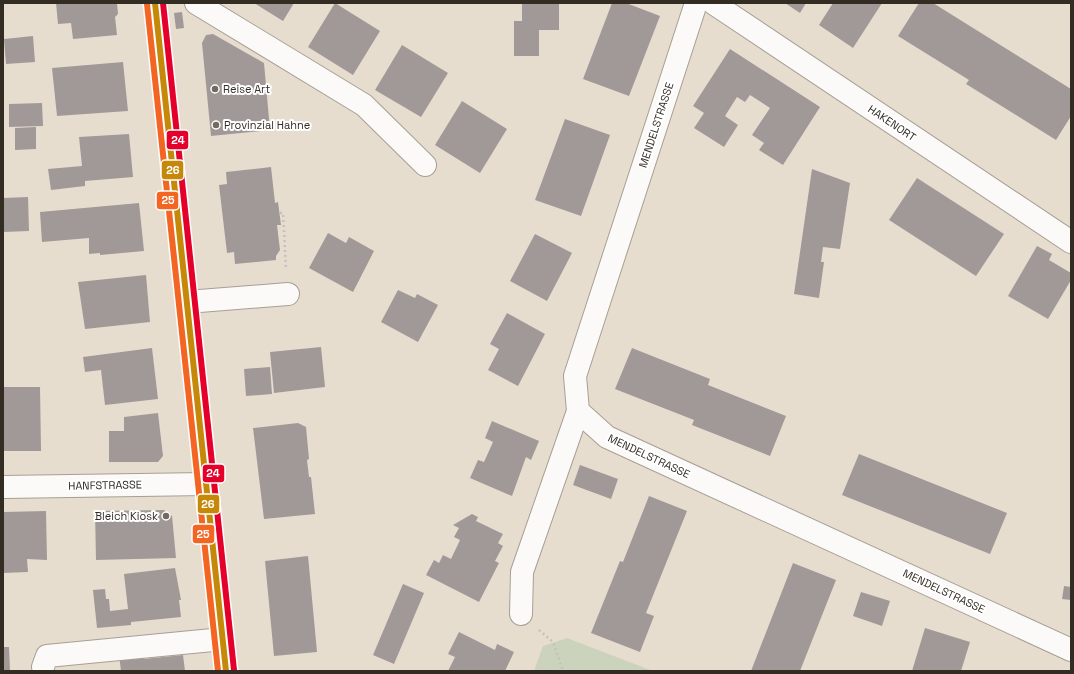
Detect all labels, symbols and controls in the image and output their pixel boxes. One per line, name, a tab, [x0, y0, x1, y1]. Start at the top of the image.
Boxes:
street label: MENDELSTRASSE	[636, 81, 676, 169]
place label: Reise Art	[223, 82, 270, 96]
marker: Reise Art	[210, 84, 220, 94]
street label: HAKENORT	[865, 102, 919, 144]
place label: Provinzial Hahne	[224, 118, 310, 132]
marker: Provinzial Hahne	[211, 120, 221, 130]
line badge: 24	[166, 130, 189, 150]
text: 24	[171, 133, 185, 147]
line badge: 26	[161, 160, 184, 180]
text: 26	[166, 163, 180, 177]
line badge: 25	[156, 191, 179, 210]
text: 25	[161, 193, 175, 207]
street label: MENDELSTRASSE	[606, 431, 692, 481]
line badge: 24	[202, 464, 225, 483]
text: 24	[206, 466, 220, 480]
street label: HANFSTRASSE	[68, 477, 142, 493]
line badge: 26	[197, 494, 220, 514]
text: 26	[201, 497, 215, 511]
place label: Bleich Kiosk	[95, 509, 158, 523]
marker: Bleich Kiosk	[161, 511, 171, 521]
line badge: 25	[192, 524, 215, 544]
text: 25	[196, 527, 210, 541]
street label: MENDELSTRASSE	[901, 566, 987, 616]

